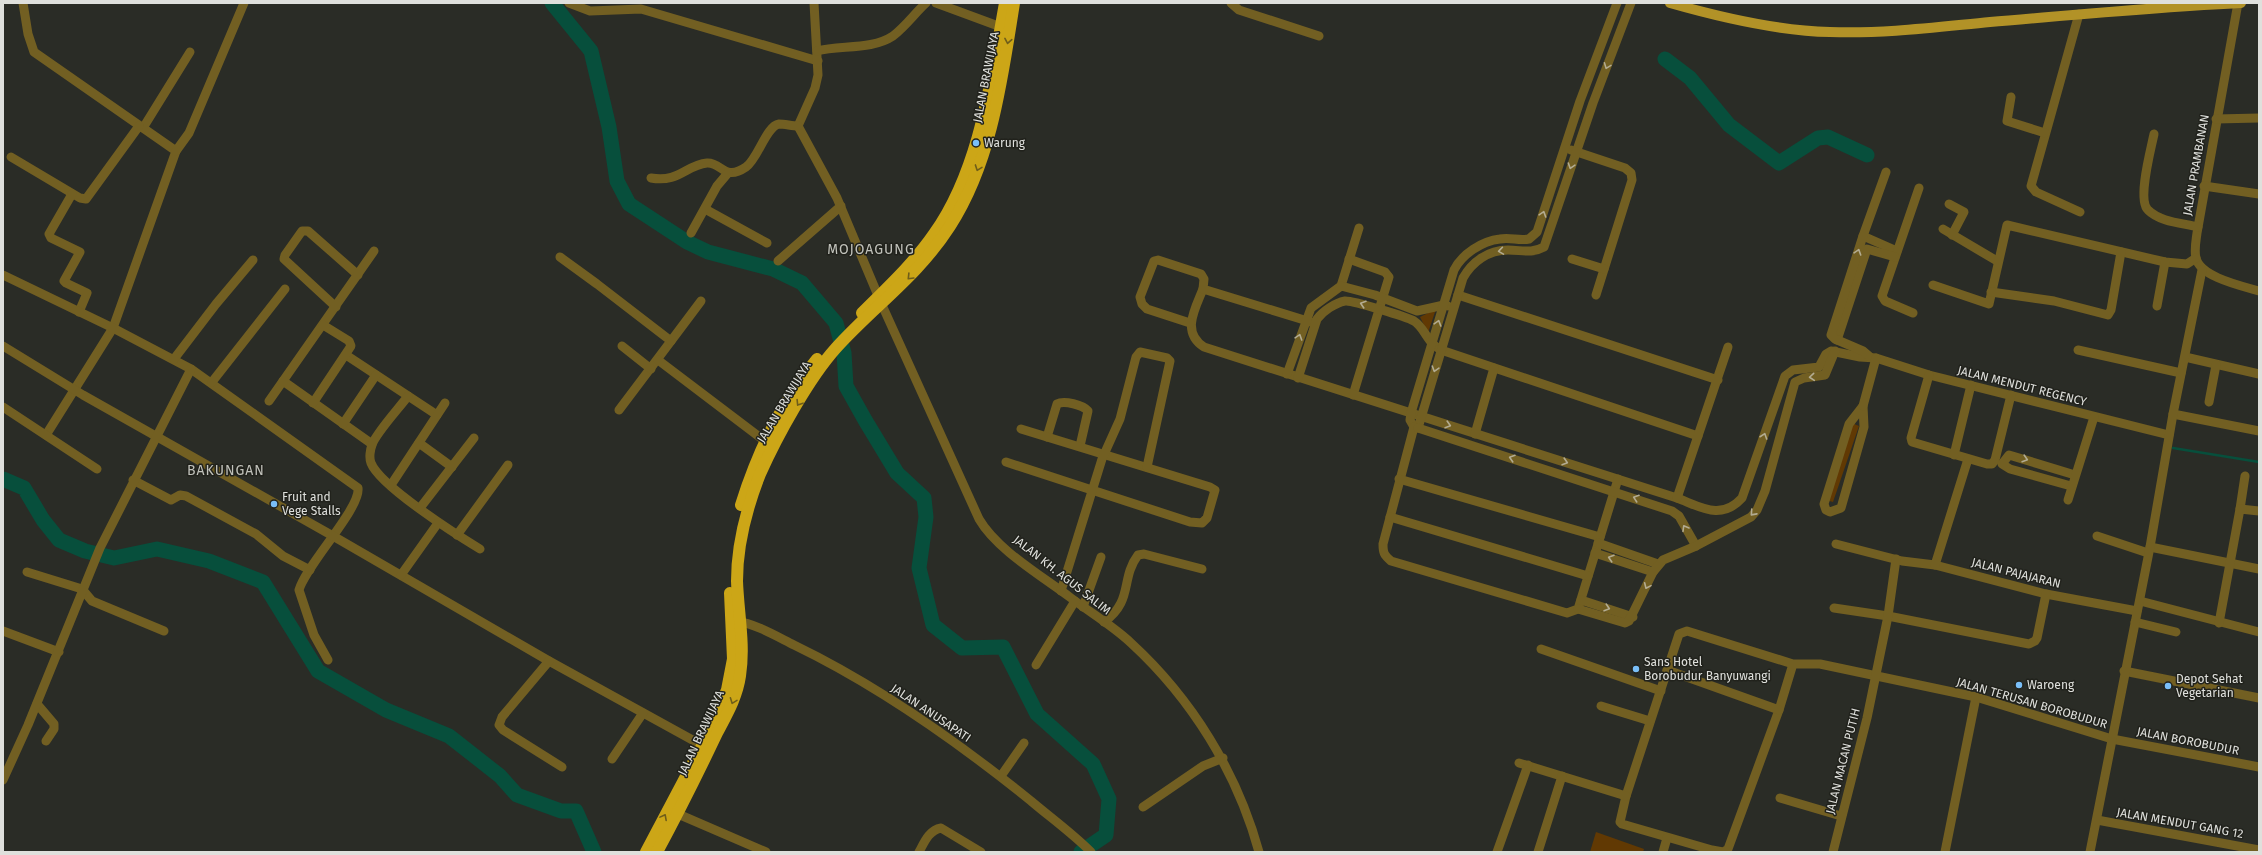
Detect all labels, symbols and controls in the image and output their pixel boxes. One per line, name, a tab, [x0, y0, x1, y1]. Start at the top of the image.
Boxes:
street label: JALAN BRAWIJAYA	[970, 30, 1002, 124]
one-way arrow	[1004, 38, 1012, 45]
one-way arrow	[1604, 62, 1612, 69]
street label: JALAN PRAMBANAN	[2180, 113, 2212, 217]
place label: Warung	[984, 136, 1026, 150]
marker: Warung	[971, 138, 981, 148]
one-way arrow	[1567, 162, 1576, 169]
one-way arrow	[975, 164, 983, 171]
one-way arrow	[1538, 211, 1547, 218]
district label: MOJOAGUNG	[827, 241, 915, 258]
one-way arrow	[1498, 246, 1504, 255]
one-way arrow	[1853, 249, 1861, 256]
one-way arrow	[907, 272, 914, 280]
one-way arrow	[1359, 300, 1366, 309]
one-way arrow	[1433, 320, 1442, 327]
one-way arrow	[1294, 334, 1303, 341]
street label: JALAN BRAWIJAYA	[754, 359, 814, 445]
street label: JALAN MENDUT REGENCY	[1956, 363, 2088, 409]
one-way arrow	[1431, 365, 1440, 372]
one-way arrow	[1809, 372, 1815, 381]
one-way arrow	[796, 399, 803, 406]
one-way arrow	[1444, 420, 1451, 429]
one-way arrow	[1760, 433, 1768, 440]
one-way arrow	[1509, 454, 1516, 463]
one-way arrow	[2022, 454, 2029, 463]
one-way arrow	[1562, 457, 1569, 466]
district label: BAKUNGAN	[187, 462, 265, 479]
place label: Fruit and Vege Stalls	[282, 490, 341, 518]
one-way arrow	[1632, 494, 1639, 503]
marker: Fruit and Vege Stalls	[269, 499, 279, 509]
one-way arrow	[1751, 509, 1758, 516]
one-way arrow	[1683, 525, 1690, 532]
street label: JALAN KH. AGUS SALIM	[1010, 532, 1114, 618]
one-way arrow	[1607, 554, 1614, 563]
street label: JALAN PAJAJARAN	[1970, 555, 2062, 591]
one-way arrow	[1644, 581, 1652, 589]
one-way arrow	[1603, 603, 1610, 612]
place label: Sans Hotel Borobudur Banyuwangi	[1644, 655, 1771, 683]
marker: Sans Hotel Borobudur Banyuwangi	[1631, 664, 1641, 674]
place label: Depot Sehat Vegetarian	[2176, 672, 2244, 700]
street label: JALAN TERUSAN BOROBUDUR	[1955, 675, 2109, 731]
place label: Waroeng	[2027, 678, 2075, 692]
marker: Waroeng	[2014, 680, 2024, 690]
street label: JALAN ANUSAPATI	[888, 681, 974, 745]
marker: Depot Sehat Vegetarian	[2163, 681, 2173, 691]
street label: JALAN BRAWIJAYA	[675, 688, 727, 778]
one-way arrow	[729, 698, 737, 705]
street label: JALAN MACAN PUTIH	[1823, 707, 1863, 815]
street label: JALAN BOROBUDUR	[2136, 724, 2240, 758]
street label: JALAN MENDUT GANG 12	[2116, 805, 2244, 841]
one-way arrow	[660, 814, 667, 822]

